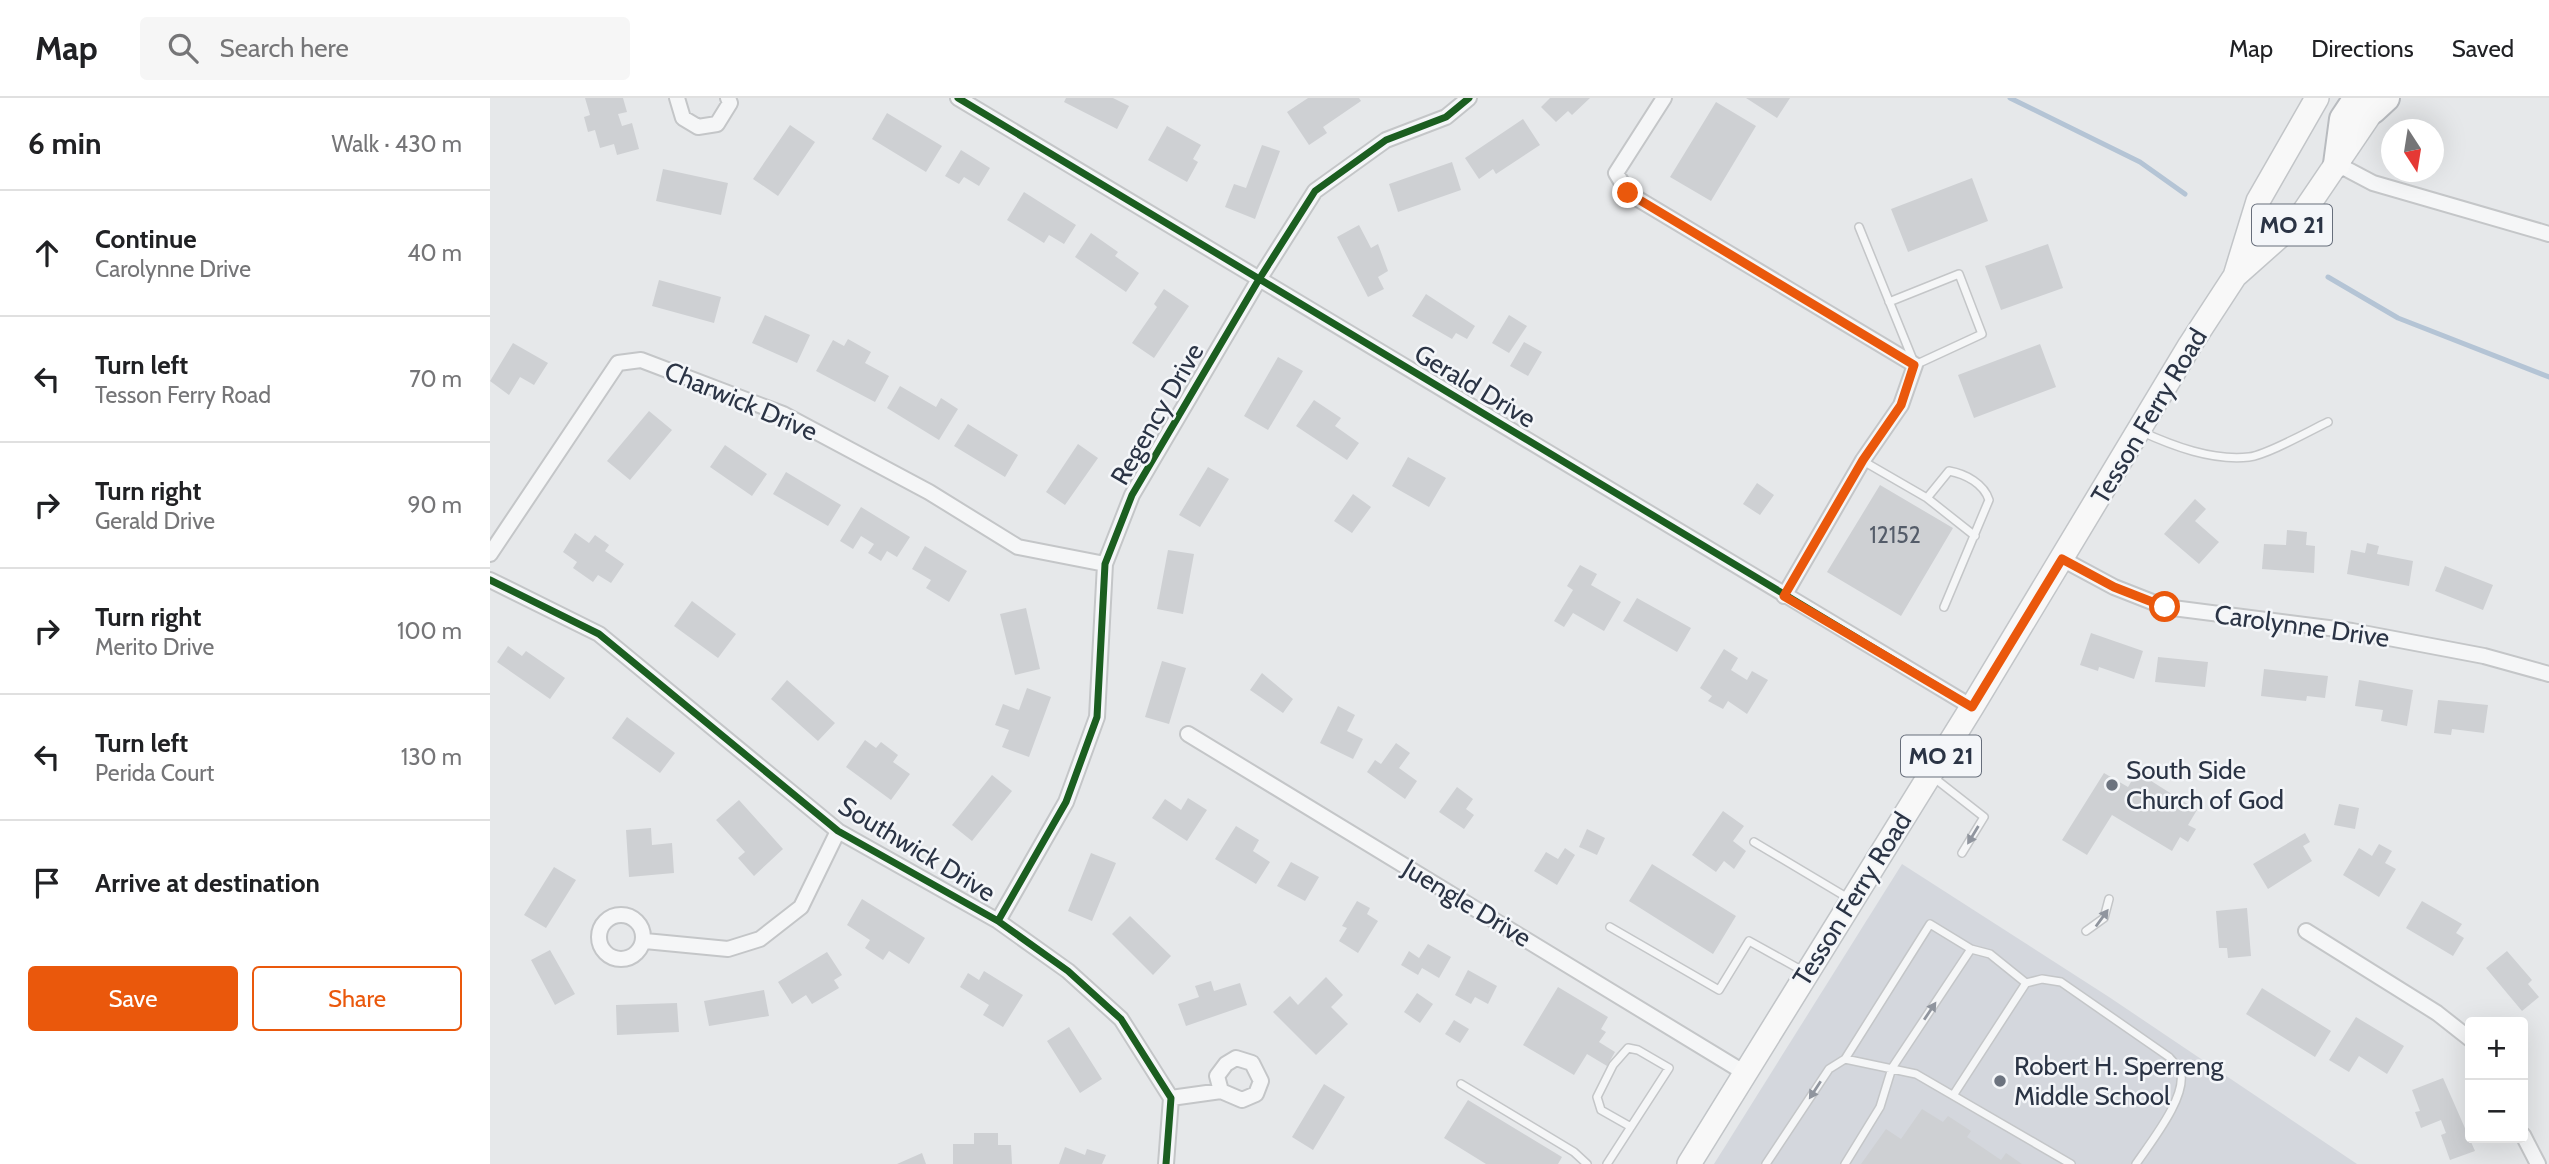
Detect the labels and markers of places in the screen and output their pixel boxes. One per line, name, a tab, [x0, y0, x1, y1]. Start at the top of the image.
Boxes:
place label: South Side Church of God	[2126, 754, 2284, 816]
marker: South Side Church of God	[2104, 777, 2120, 793]
place label: Robert H. Sperreng Middle School	[2014, 1050, 2224, 1112]
marker: Robert H. Sperreng Middle School	[1992, 1073, 2008, 1089]

